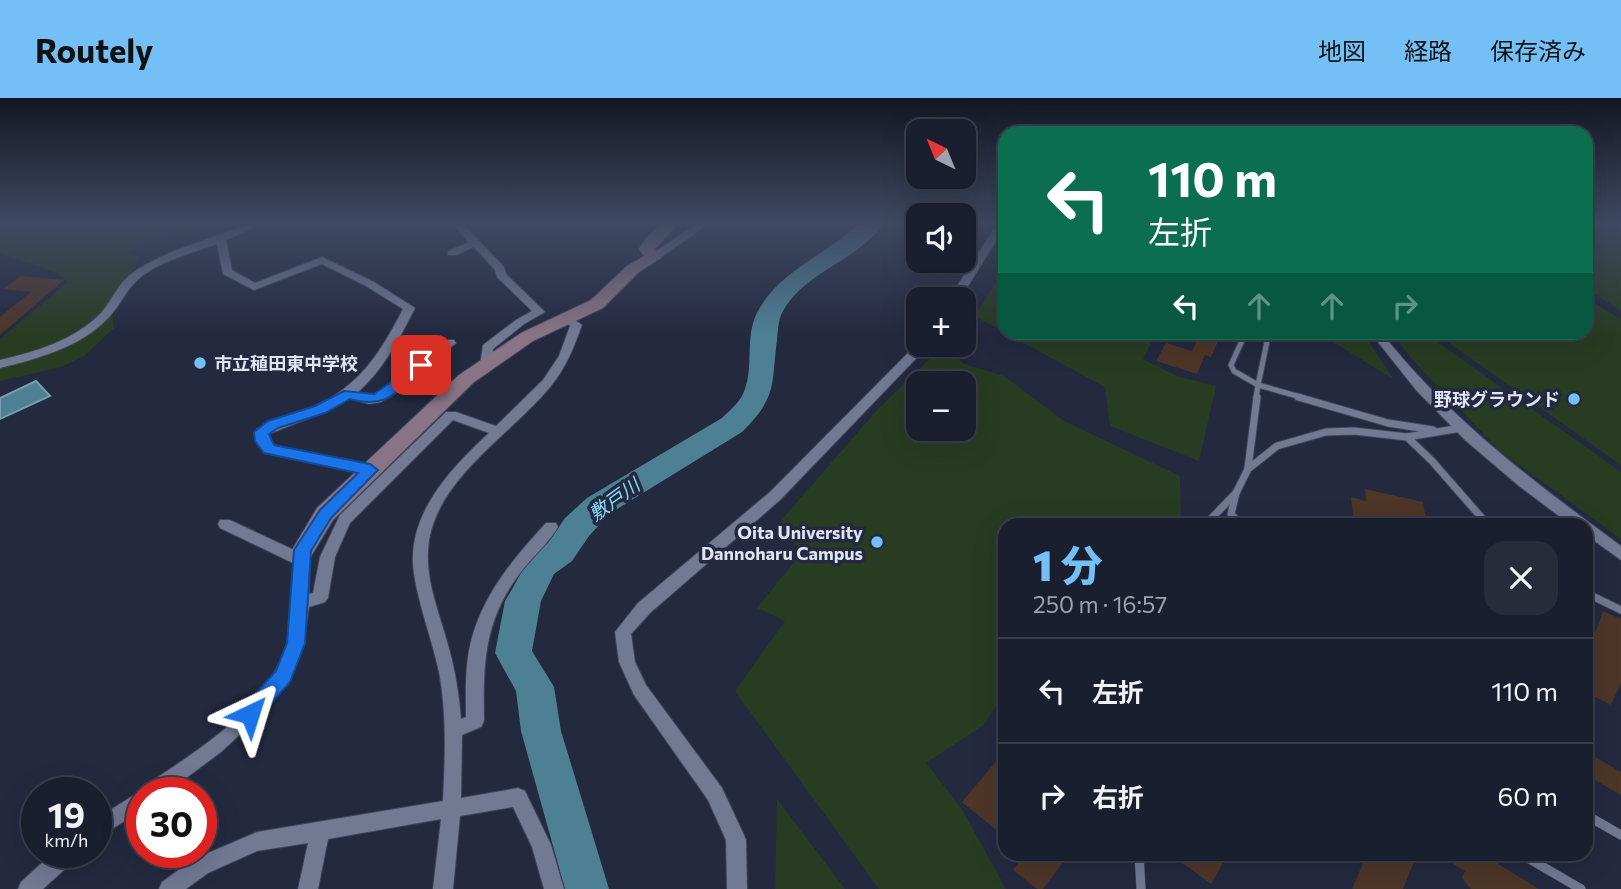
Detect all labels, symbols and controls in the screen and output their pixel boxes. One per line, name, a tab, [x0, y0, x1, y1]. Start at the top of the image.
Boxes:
text: Routely	[35, 29, 153, 70]
text: 地図	[1318, 36, 1366, 65]
text: 経路	[1404, 36, 1452, 65]
text: 保存済み	[1490, 36, 1586, 65]
north arrow	[906, 119, 976, 189]
map controls	[906, 119, 976, 441]
text: 110 m	[1148, 147, 1277, 207]
icon: left	[1033, 154, 1124, 245]
button: sound	[906, 203, 976, 273]
text: 左折	[1148, 211, 1212, 251]
button: +	[906, 287, 976, 357]
icon: left	[1167, 287, 1205, 325]
icon: ahead	[1240, 287, 1278, 325]
icon: ahead	[1313, 287, 1351, 325]
icon: right	[1386, 287, 1424, 325]
pin	[391, 335, 451, 395]
icon: arrive	[402, 346, 440, 384]
place label: 市立稙田東中学校	[214, 352, 358, 374]
marker: 市立稙田東中学校	[192, 355, 208, 371]
button: −	[906, 371, 976, 441]
place label: 野球グラウンド	[1434, 388, 1560, 410]
marker: 野球グラウンド	[1566, 391, 1582, 407]
water label: 敷戸川	[584, 472, 645, 525]
place label: Oita University Dannoharu Campus	[701, 521, 863, 564]
marker: Oita University Dannoharu Campus	[869, 534, 885, 550]
text: 1 分	[1033, 538, 1103, 590]
button: close	[1484, 541, 1558, 615]
text: 250 m · 16:57	[1033, 590, 1167, 618]
icon: left	[1033, 672, 1071, 710]
text: 110 m	[1491, 675, 1558, 706]
text: 左折	[1092, 676, 1144, 707]
position arrow	[213, 677, 287, 751]
speed limit sign: 30	[126, 777, 217, 868]
icon: right	[1033, 777, 1071, 815]
text: 60 m	[1498, 780, 1558, 811]
text: 右折	[1092, 781, 1144, 812]
text: 19	[48, 792, 85, 835]
text: km/h	[45, 829, 88, 851]

